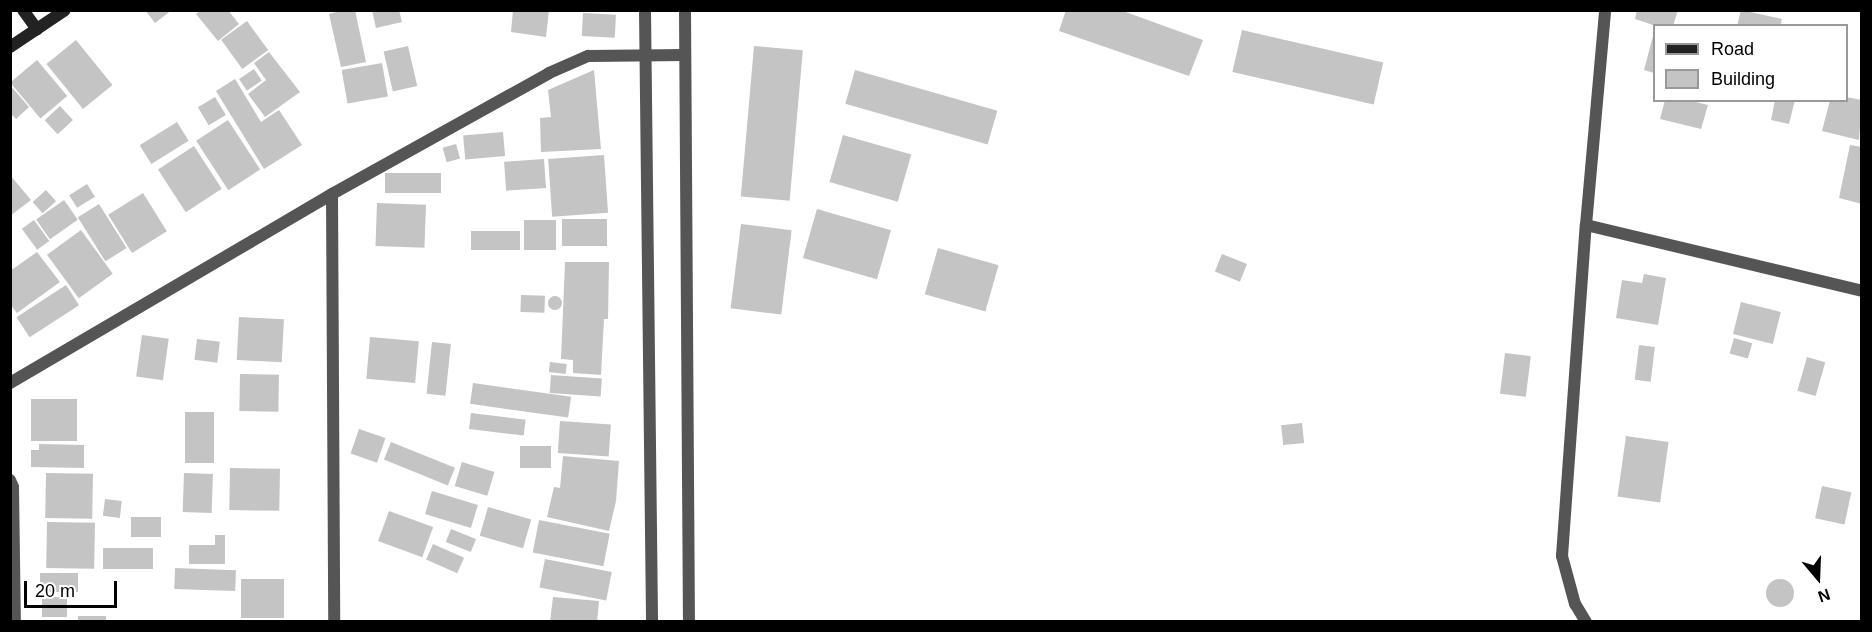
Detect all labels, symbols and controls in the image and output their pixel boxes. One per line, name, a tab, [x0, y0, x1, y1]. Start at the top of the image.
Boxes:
legend	[1653, 24, 1848, 102]
text: Road	[1711, 39, 1754, 59]
text: Building	[1711, 69, 1775, 89]
north arrow	[1788, 548, 1848, 608]
scale bar	[27, 569, 120, 607]
text: 20 m	[35, 581, 75, 601]
text: N	[1816, 586, 1832, 605]

